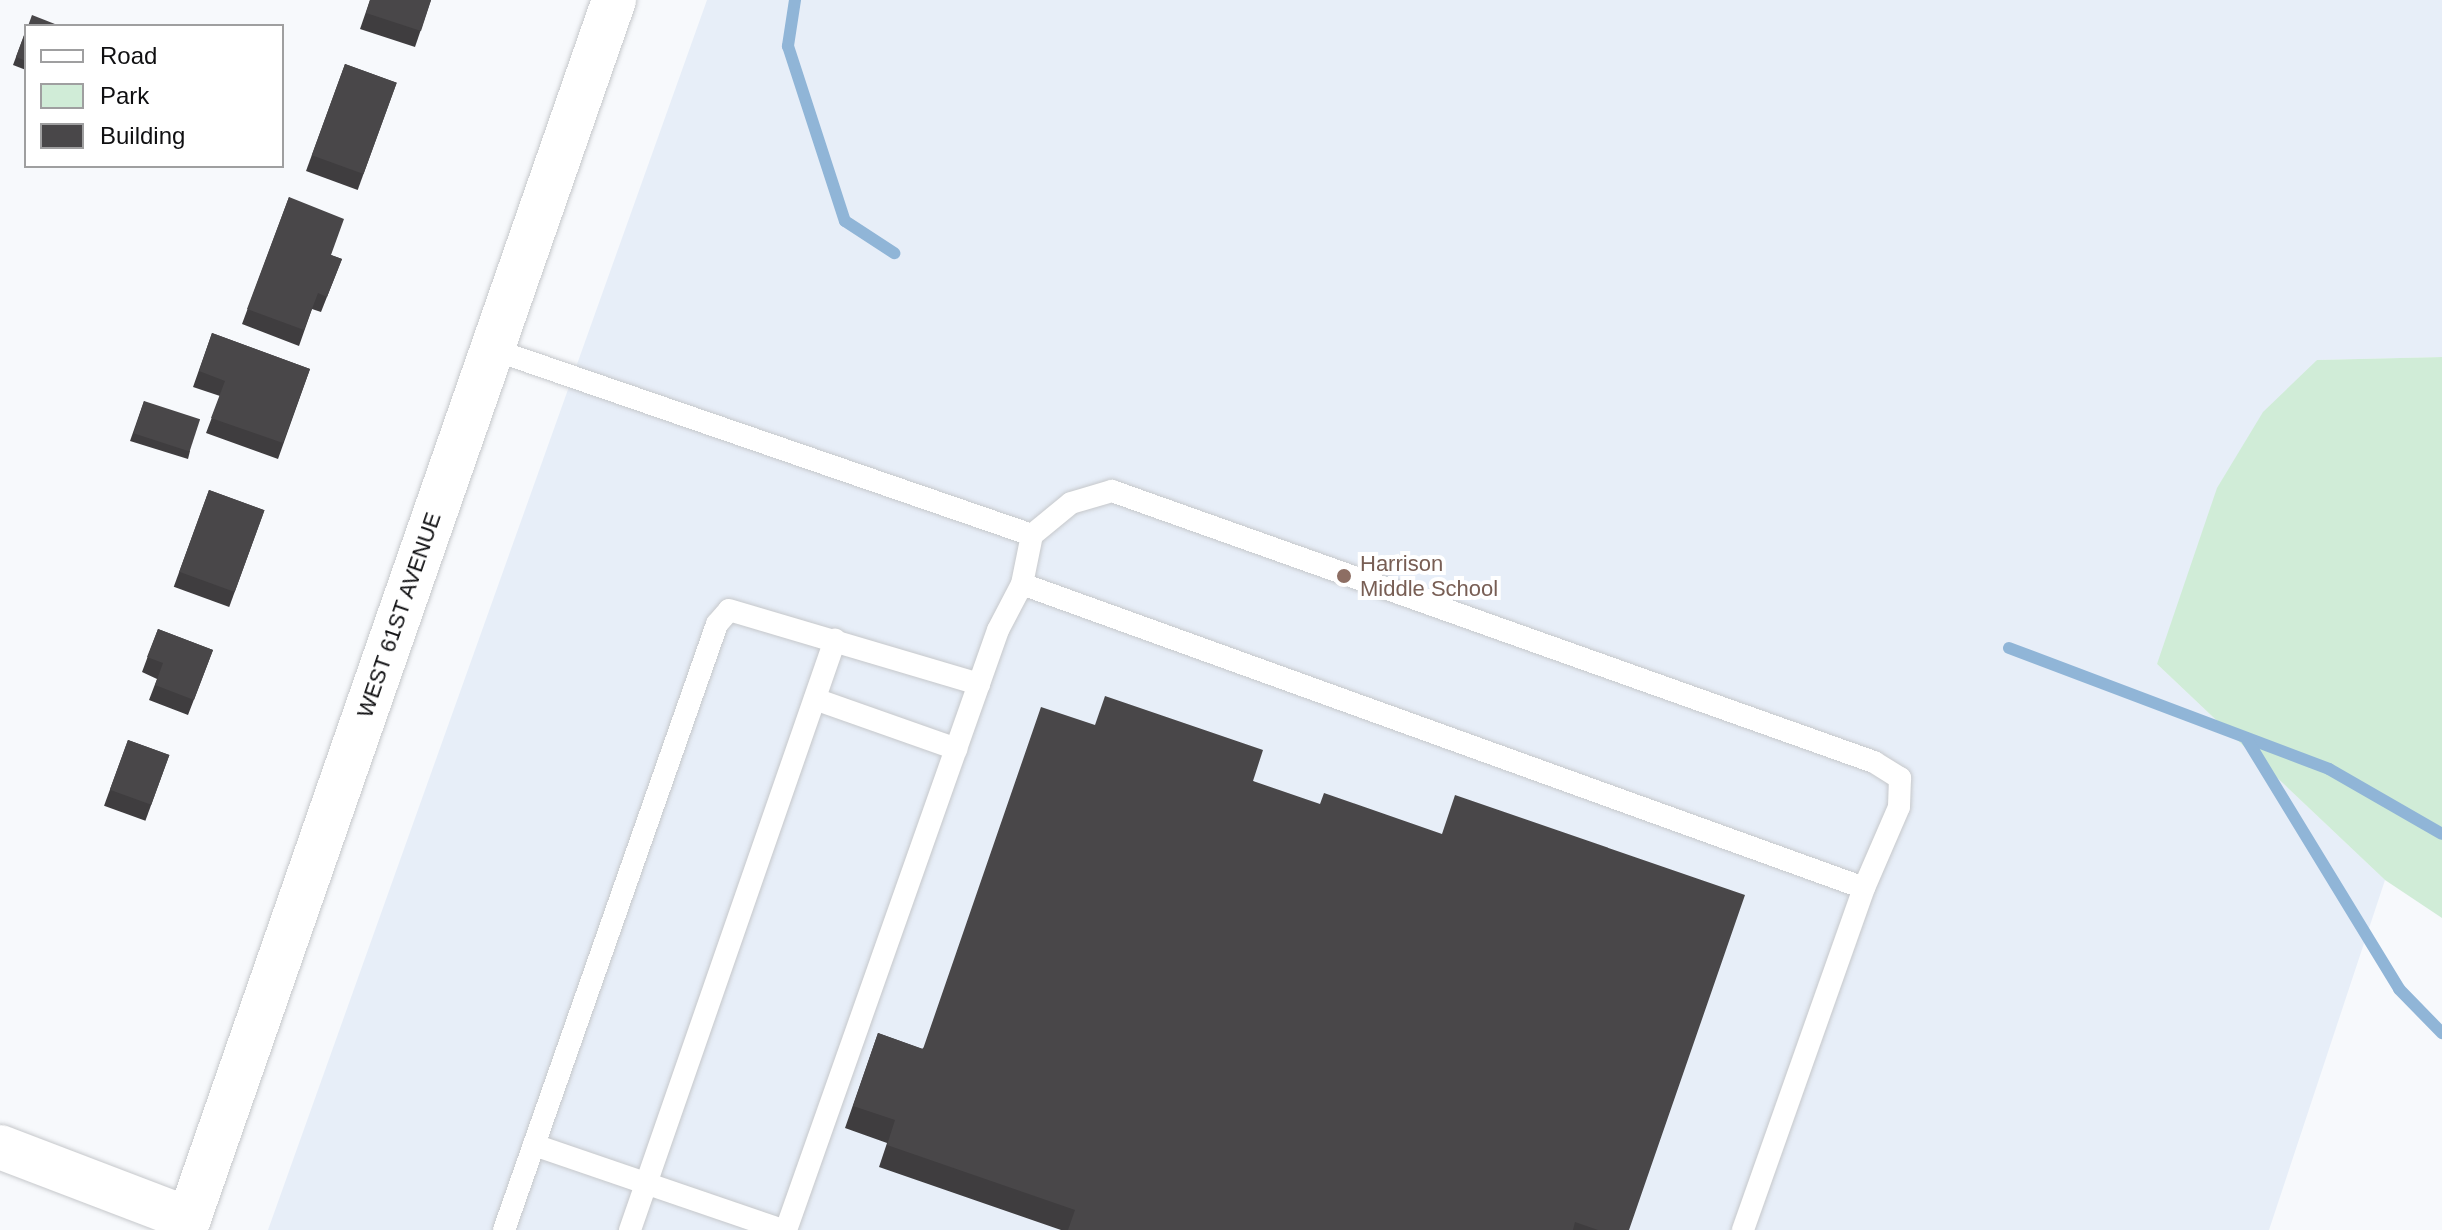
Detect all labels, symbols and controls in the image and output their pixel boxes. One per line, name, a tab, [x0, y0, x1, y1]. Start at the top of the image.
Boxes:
legend	[24, 24, 284, 168]
text: Road	[100, 42, 157, 69]
text: Park	[100, 82, 149, 109]
text: Building	[100, 122, 185, 149]
street label: WEST 61ST AVENUE	[351, 508, 447, 722]
place label: Harrison Middle School	[1360, 550, 1498, 602]
marker: Harrison Middle School	[1335, 567, 1353, 585]

